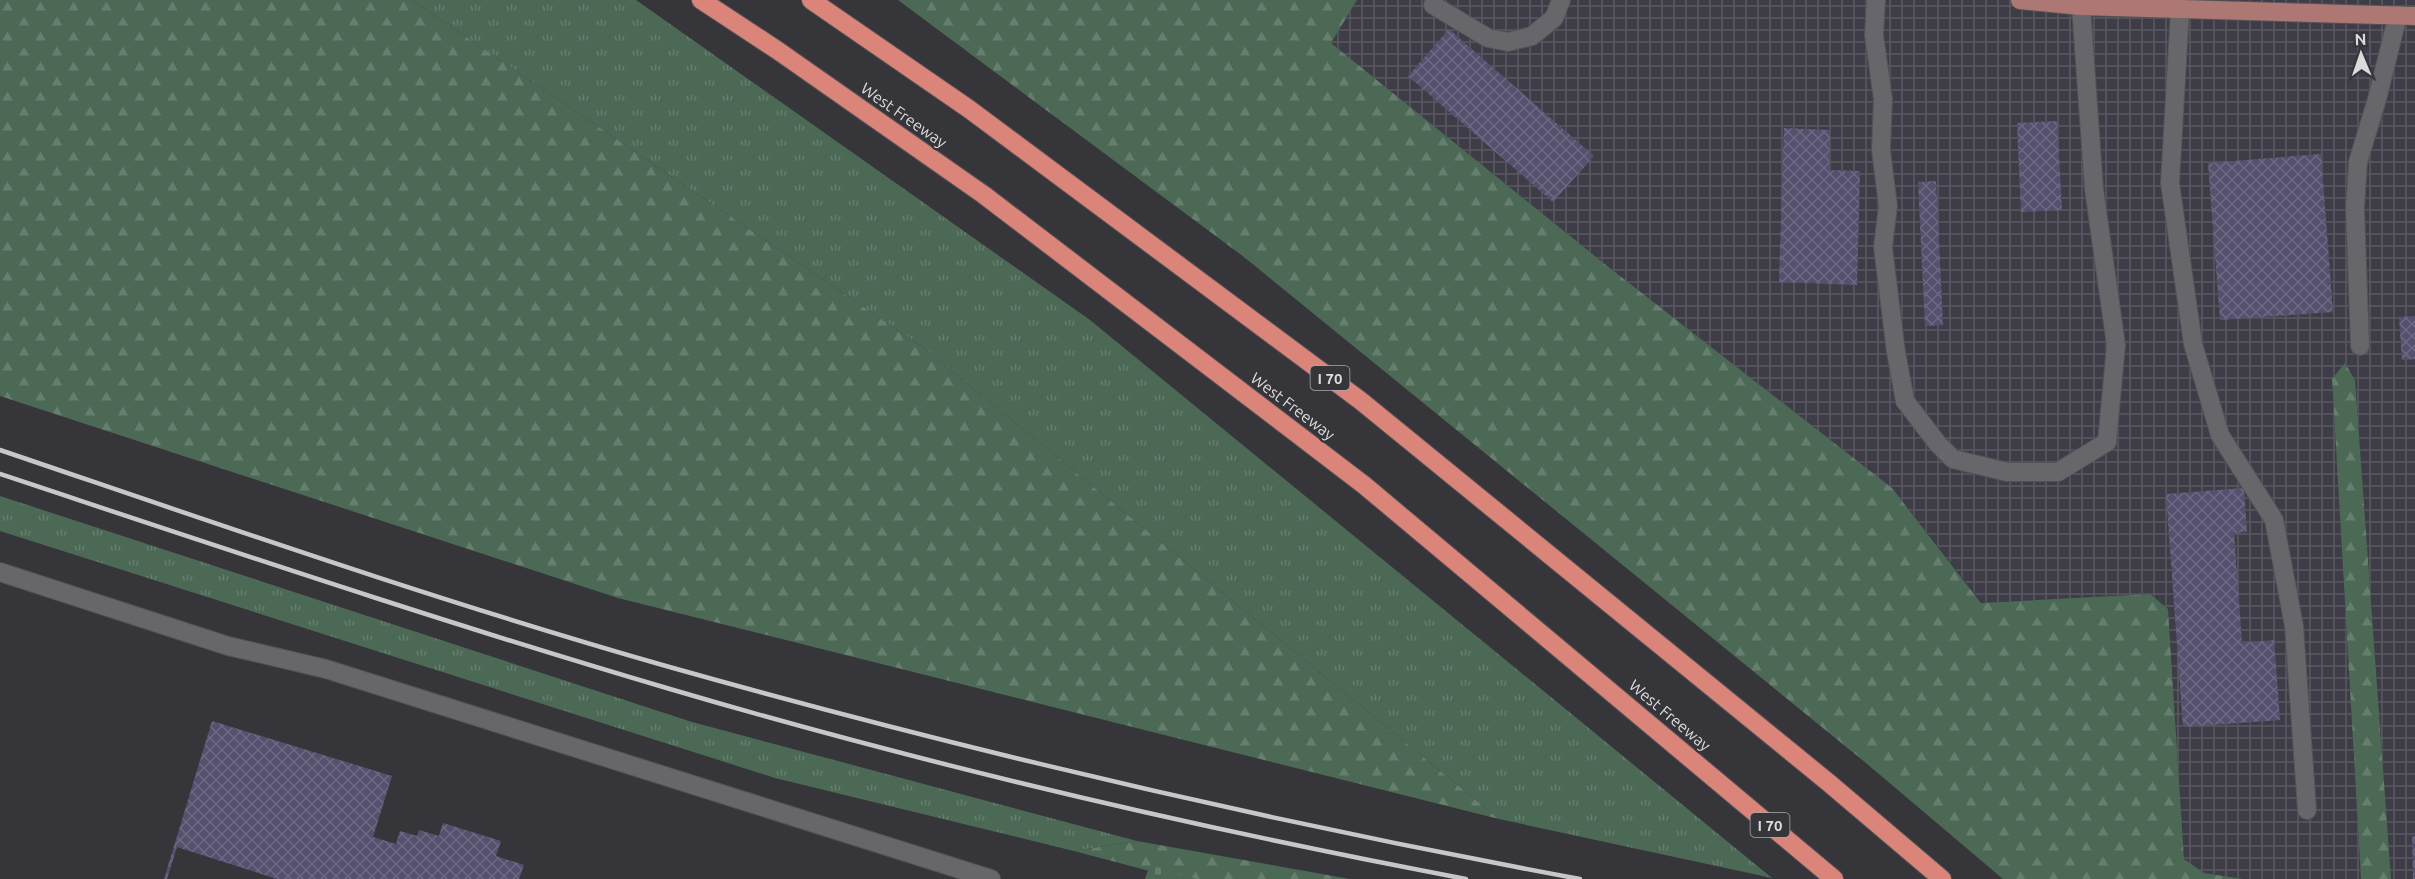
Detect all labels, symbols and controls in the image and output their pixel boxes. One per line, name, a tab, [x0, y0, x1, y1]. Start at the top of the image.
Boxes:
north arrow	[2331, 24, 2391, 84]
text: N	[2354, 30, 2367, 48]
street label: West Freeway	[858, 79, 951, 151]
road number: I 70	[1310, 366, 1350, 390]
street label: West Freeway	[1247, 369, 1339, 444]
street label: West Freeway	[1626, 676, 1714, 754]
road number: I 70	[1750, 813, 1790, 837]

